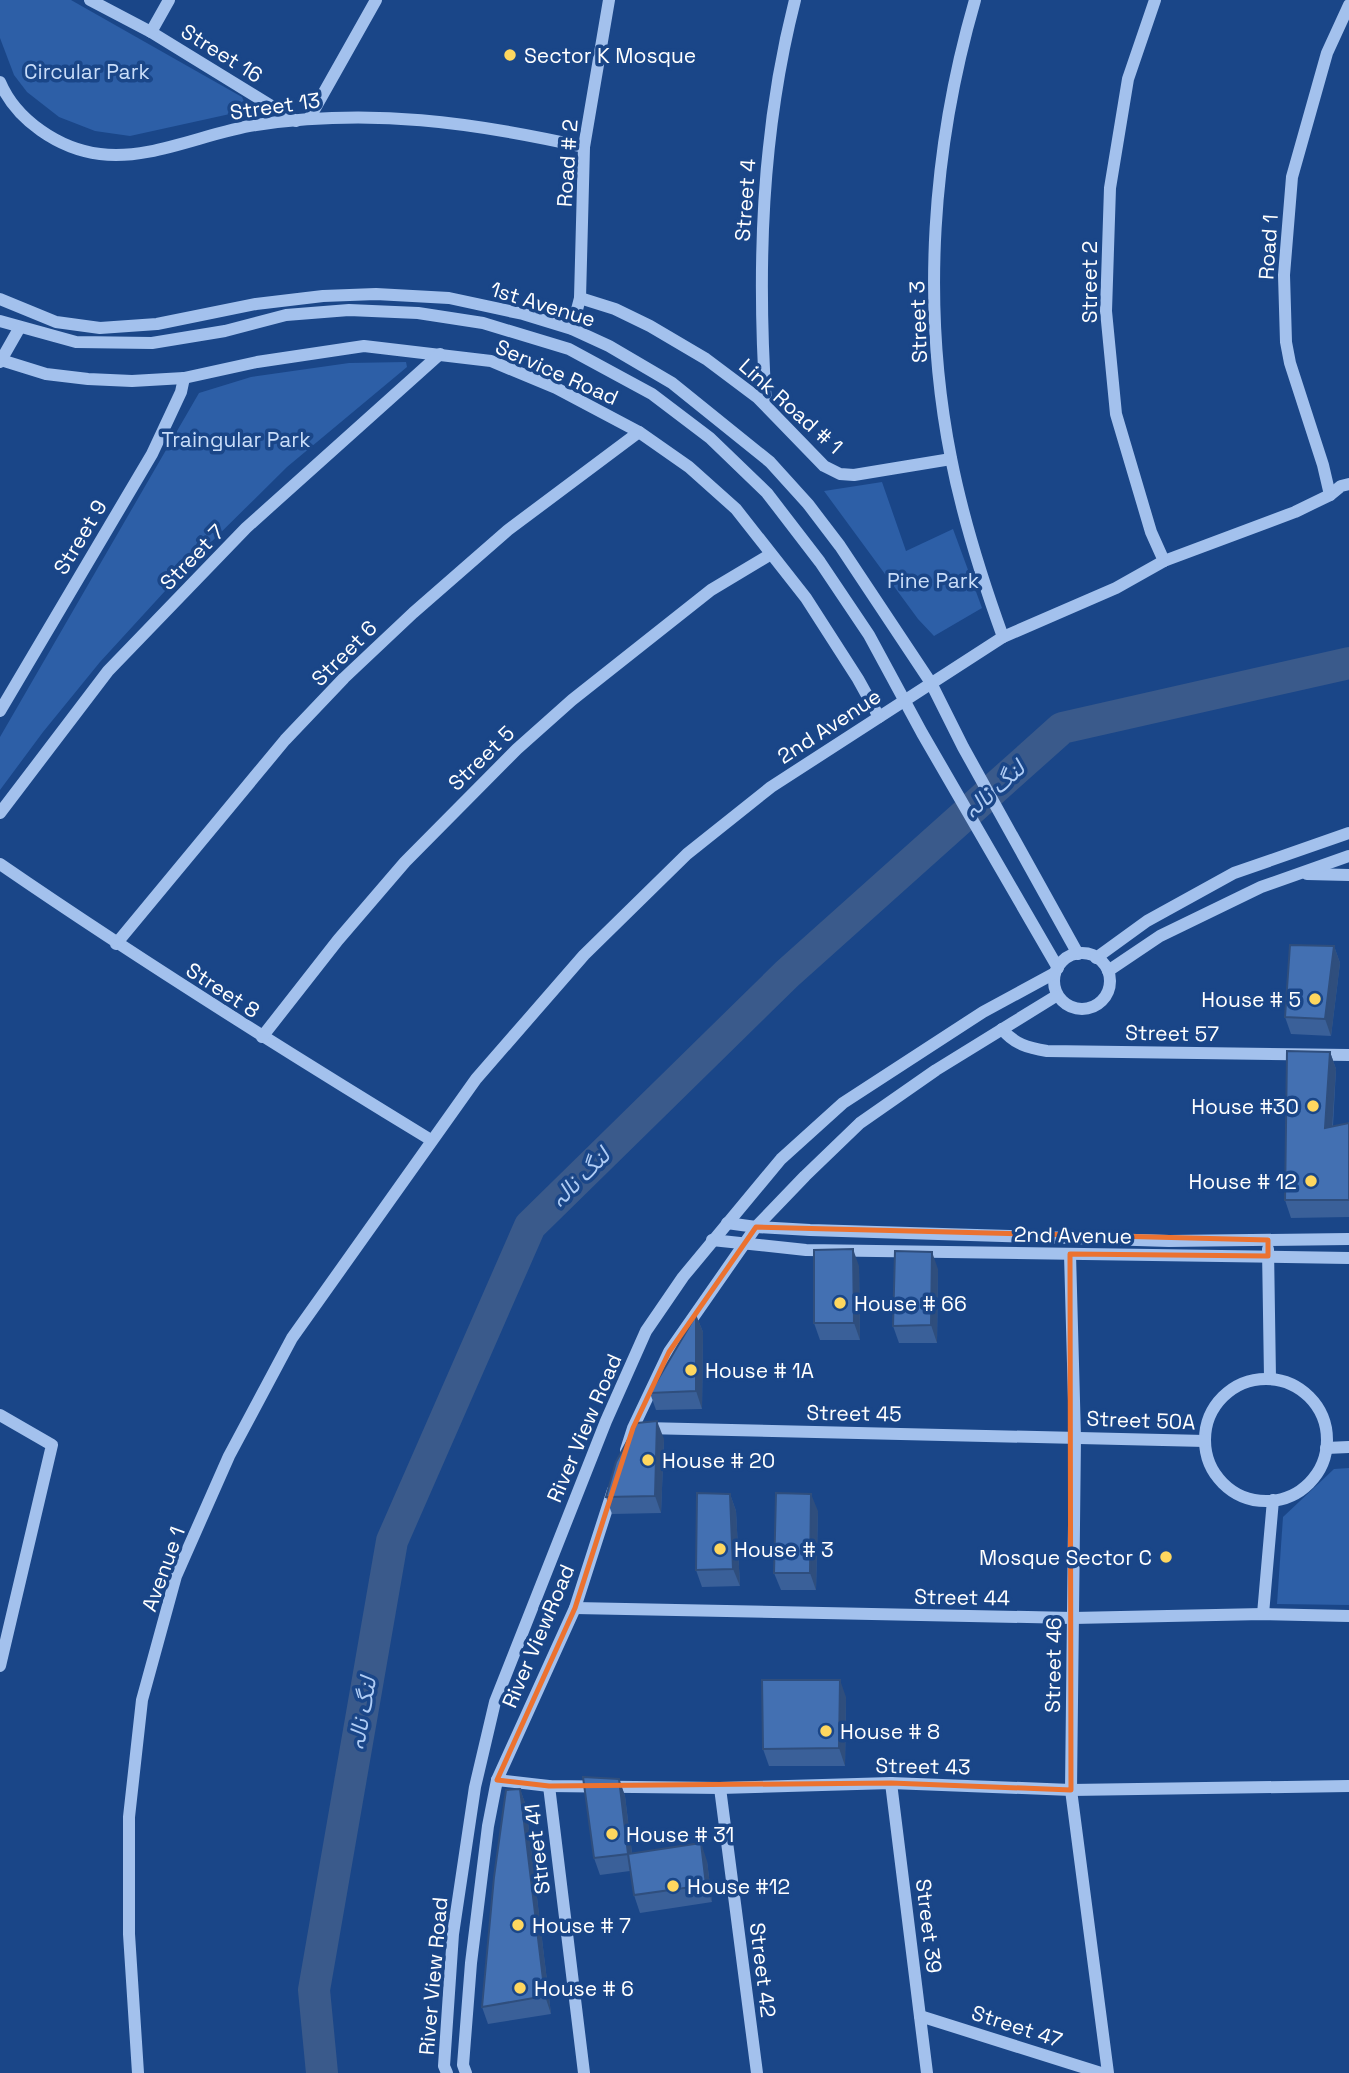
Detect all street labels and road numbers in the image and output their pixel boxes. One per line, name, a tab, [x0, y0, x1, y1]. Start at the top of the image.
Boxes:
street label: Street 16	[176, 17, 268, 89]
street label: Street 13	[228, 86, 322, 126]
street label: Road # 2	[550, 118, 584, 208]
street label: Street 4	[729, 158, 761, 242]
street label: Road 1	[1252, 213, 1284, 281]
street label: Street 2	[1076, 241, 1103, 323]
street label: 1st Avenue	[487, 275, 599, 333]
street label: Street 3	[903, 280, 933, 364]
street label: Service Road	[491, 333, 623, 411]
street label: Link Road # 1	[733, 352, 849, 460]
street label: Street 9	[47, 495, 113, 579]
street label: Street 7	[154, 518, 230, 596]
street label: Street 6	[305, 614, 383, 692]
street label: 2nd Avenue	[772, 682, 886, 770]
street label: Street 5	[442, 720, 520, 796]
street label: Street 8	[181, 956, 265, 1024]
street label: Street 57	[1125, 1019, 1219, 1047]
street label: 2nd Avenue	[1014, 1220, 1132, 1250]
street label: River View Road	[541, 1350, 627, 1506]
street label: Street 45	[806, 1399, 902, 1427]
street label: Street 50A	[1086, 1405, 1196, 1435]
street label: Avenue 1	[135, 1523, 191, 1615]
street label: River ViewRoad	[496, 1560, 580, 1712]
street label: Street 44	[914, 1583, 1010, 1611]
street label: Street 46	[1039, 1617, 1067, 1713]
street label: Street 43	[875, 1752, 971, 1780]
street label: Street 41	[518, 1802, 556, 1896]
street label: Street 39	[910, 1877, 948, 1975]
street label: River View Road	[413, 1896, 453, 2056]
street label: Street 42	[744, 1921, 782, 2019]
street label: Street 47	[968, 1999, 1066, 2053]

